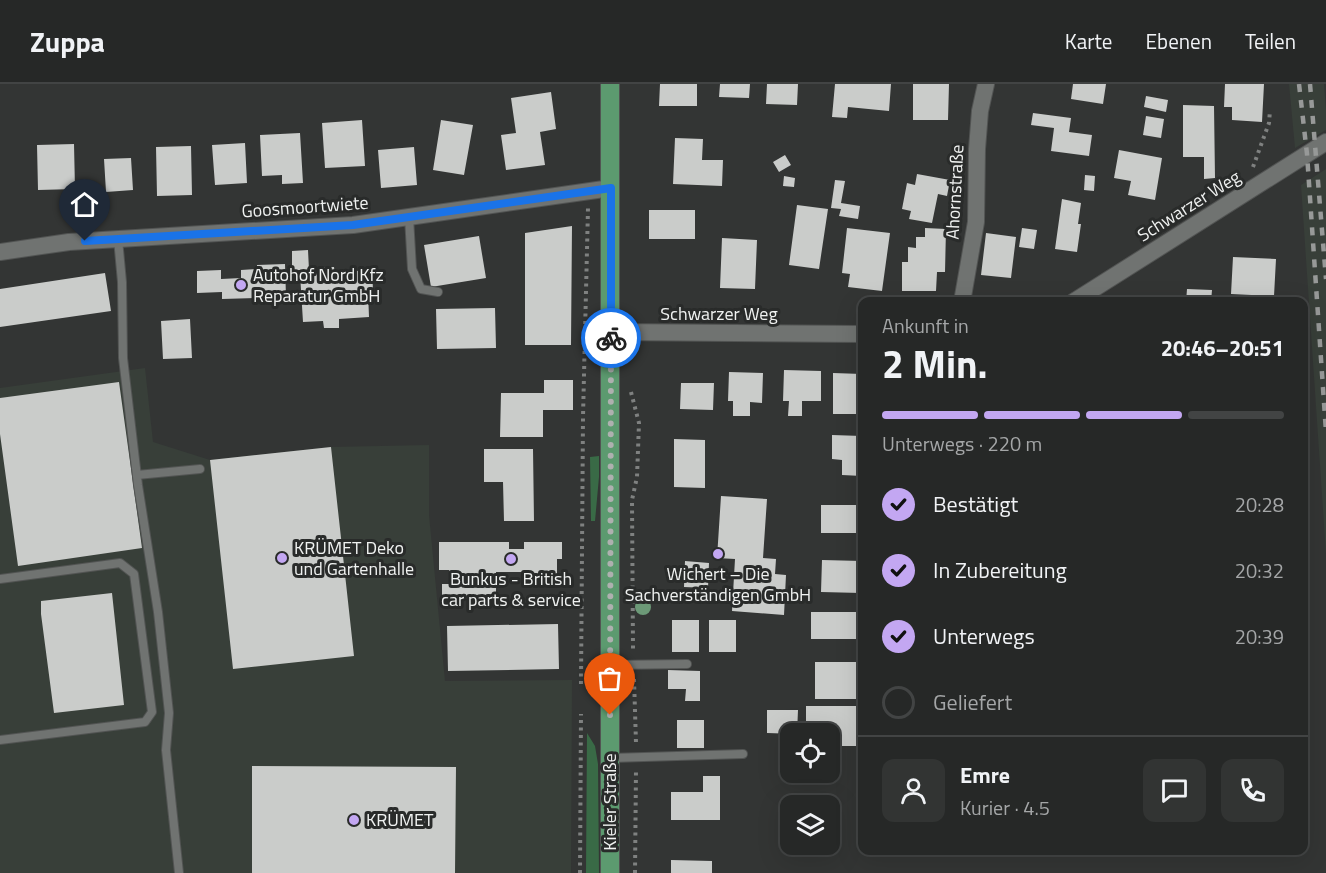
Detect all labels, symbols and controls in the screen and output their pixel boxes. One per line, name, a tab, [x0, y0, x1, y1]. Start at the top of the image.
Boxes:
text: Zuppa	[30, 20, 105, 63]
text: Karte	[1065, 25, 1112, 57]
text: Ebenen	[1145, 25, 1212, 57]
text: Teilen	[1245, 25, 1296, 57]
street label: Ahornstraße	[939, 144, 970, 240]
street label: Schwarzer Weg	[1132, 163, 1246, 248]
pin	[59, 179, 110, 241]
icon: home	[68, 188, 101, 221]
street label: Goosmoortwiete	[241, 189, 369, 224]
place label: Autohof Nord Kfz Reparatur GmbH	[253, 261, 384, 309]
marker: Autohof Nord Kfz Reparatur GmbH	[234, 278, 248, 292]
street label: Schwarzer Weg	[660, 300, 778, 327]
courier	[581, 308, 641, 368]
text: Ankunft in	[882, 310, 969, 341]
icon: bike	[595, 322, 628, 355]
text: 20:46–20:51	[1161, 331, 1284, 365]
text: 2 Min.	[882, 334, 988, 393]
text: Unterwegs · 220 m	[882, 428, 1042, 459]
text: Bestätigt	[933, 487, 1018, 521]
icon: check	[882, 488, 915, 521]
text: 20:28	[1235, 489, 1284, 520]
place label: KRÜMET Deko und Gartenhalle	[294, 534, 414, 582]
marker: Wichert – Die Sachverständigen GmbH	[711, 547, 725, 561]
marker: KRÜMET Deko und Gartenhalle	[275, 551, 289, 565]
marker: Bunkus - British car parts & service	[504, 552, 518, 566]
text: In Zubereitung	[933, 553, 1067, 587]
icon: check	[882, 554, 915, 587]
text: 20:32	[1235, 555, 1284, 586]
place label: Wichert – Die Sachverständigen GmbH	[625, 560, 811, 608]
place label: Bunkus - British car parts & service	[441, 565, 581, 613]
text: Unterwegs	[933, 619, 1035, 653]
icon: check	[882, 620, 915, 653]
text: 20:39	[1235, 621, 1284, 652]
pin	[584, 653, 635, 715]
icon: bag	[593, 662, 626, 695]
text: Geliefert	[933, 685, 1012, 719]
map controls	[780, 723, 840, 855]
button: locate	[780, 723, 840, 783]
street label: Kieler Straße	[596, 753, 623, 851]
text: Emre	[960, 758, 1010, 792]
button: person	[882, 759, 945, 822]
button: chat	[1143, 759, 1206, 822]
button: phone	[1221, 759, 1284, 822]
text: Kurier · 4.5	[960, 792, 1050, 823]
button: layers	[780, 795, 840, 855]
place label: KRÜMET	[366, 806, 434, 833]
marker: KRÜMET	[347, 813, 361, 827]

